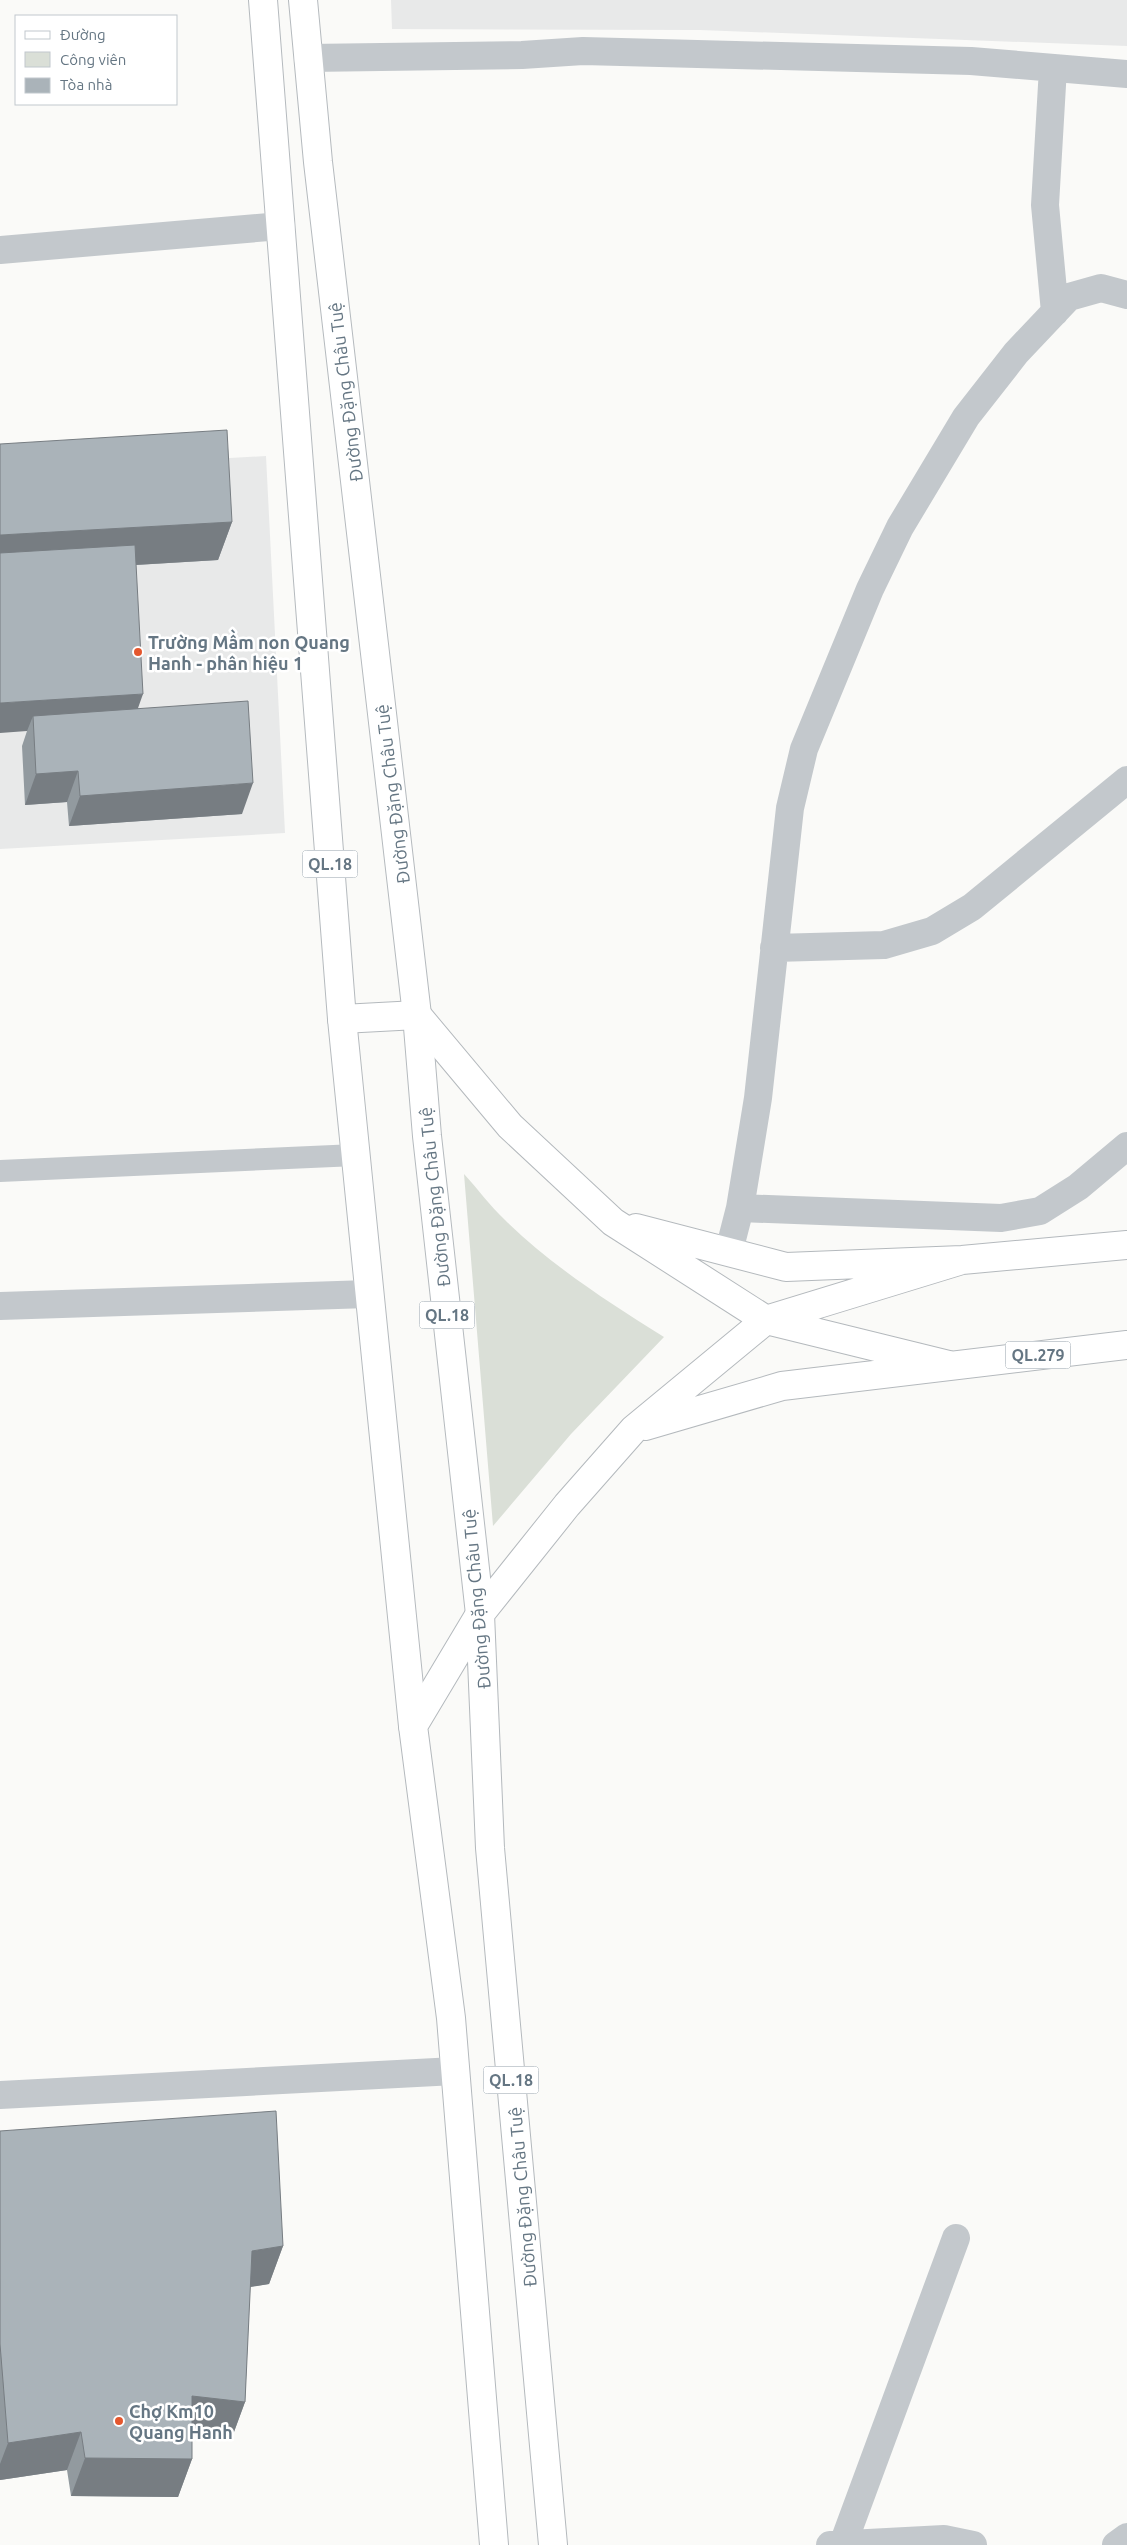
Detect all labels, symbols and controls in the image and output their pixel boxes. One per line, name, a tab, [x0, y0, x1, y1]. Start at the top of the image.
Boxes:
legend	[15, 15, 178, 105]
text: Đường	[60, 26, 106, 43]
text: Công viên	[60, 51, 126, 68]
text: Tòa nhà	[60, 76, 112, 93]
street label: Đường Đặng Châu Tuệ	[324, 301, 366, 483]
place label: Trường Mầm non Quang Hanh - phân hiệu 1	[148, 629, 350, 673]
marker: Trường Mầm non Quang Hanh - phân hiệu 1	[132, 646, 144, 658]
street label: Đường Đặng Châu Tuệ	[371, 703, 413, 885]
road number: QL.18	[302, 851, 358, 878]
street label: Đường Đặng Châu Tuệ	[415, 1106, 453, 1288]
road number: QL.18	[420, 1302, 474, 1328]
road number: QL.279	[1006, 1342, 1070, 1368]
street label: Đường Đặng Châu Tuệ	[458, 1508, 494, 1690]
road number: QL.18	[484, 2066, 538, 2094]
street label: Đường Đặng Châu Tuệ	[504, 2106, 540, 2288]
place label: Chợ Km10 Quang Hanh	[129, 2401, 233, 2442]
marker: Chợ Km10 Quang Hanh	[113, 2415, 125, 2427]

